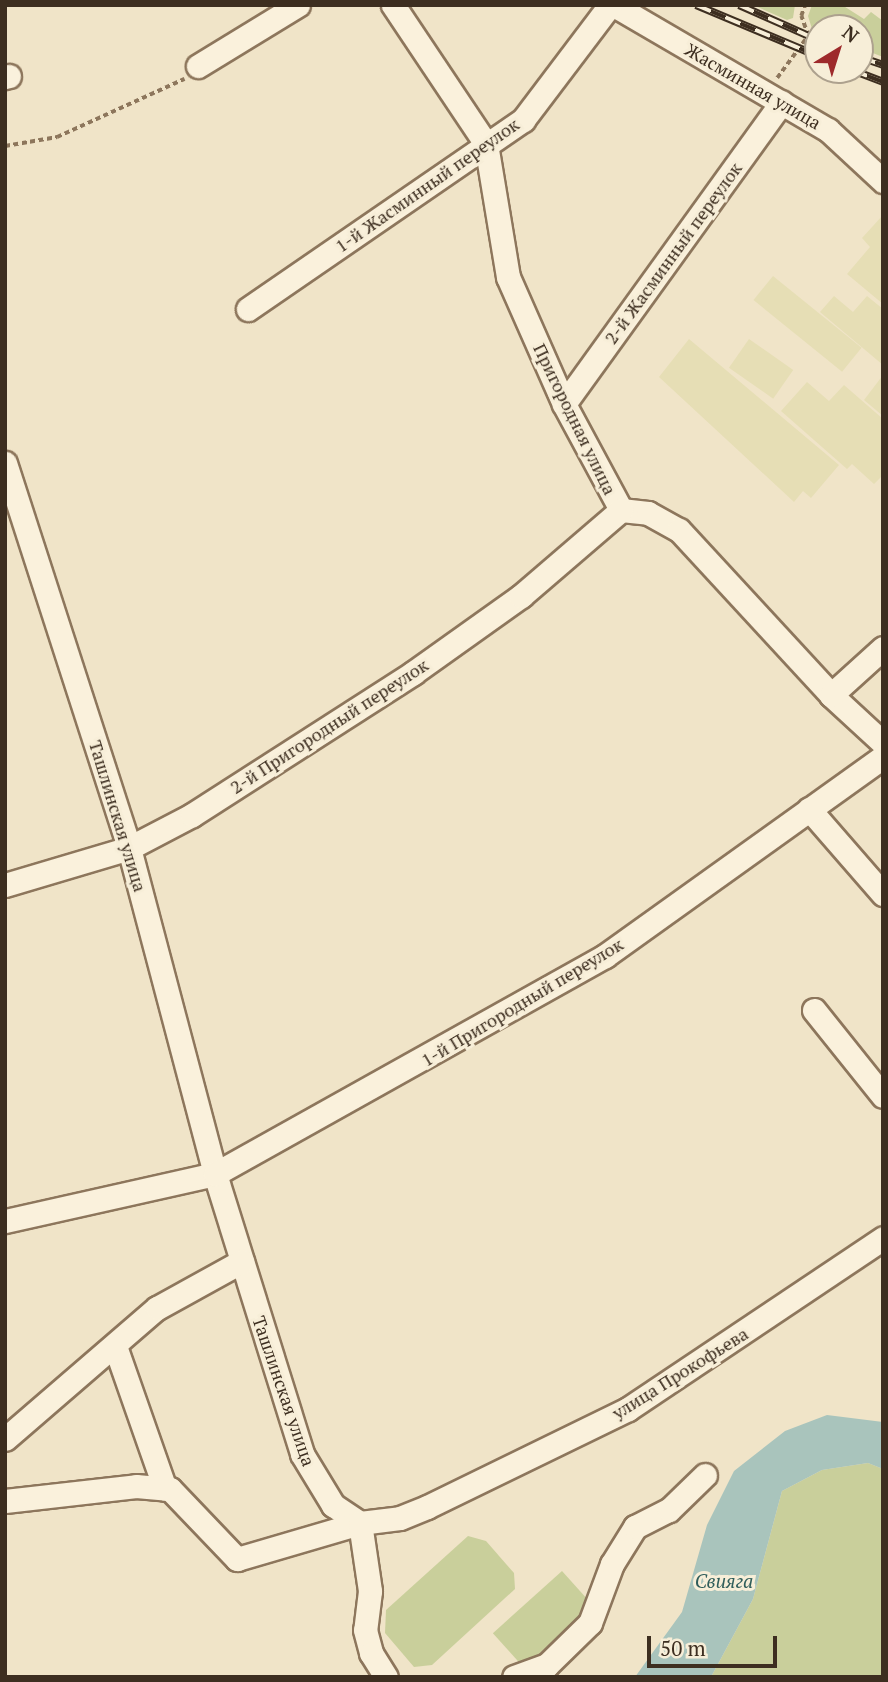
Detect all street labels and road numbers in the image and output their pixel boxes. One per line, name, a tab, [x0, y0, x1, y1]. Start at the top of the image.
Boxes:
street label: Жасминная улица	[681, 38, 825, 134]
street label: 1-й Жасминный переулок	[331, 113, 523, 257]
street label: 2-й Жасминный переулок	[600, 158, 746, 348]
street label: Пригородная улица	[529, 340, 621, 498]
street label: 2-й Пригородный переулок	[226, 654, 432, 798]
street label: Ташлинская улица	[85, 738, 151, 894]
street label: 1-й Пригородный переулок	[417, 933, 627, 1071]
street label: Ташлинская улица	[248, 1313, 320, 1469]
street label: улица Прокофьева	[608, 1322, 752, 1424]

